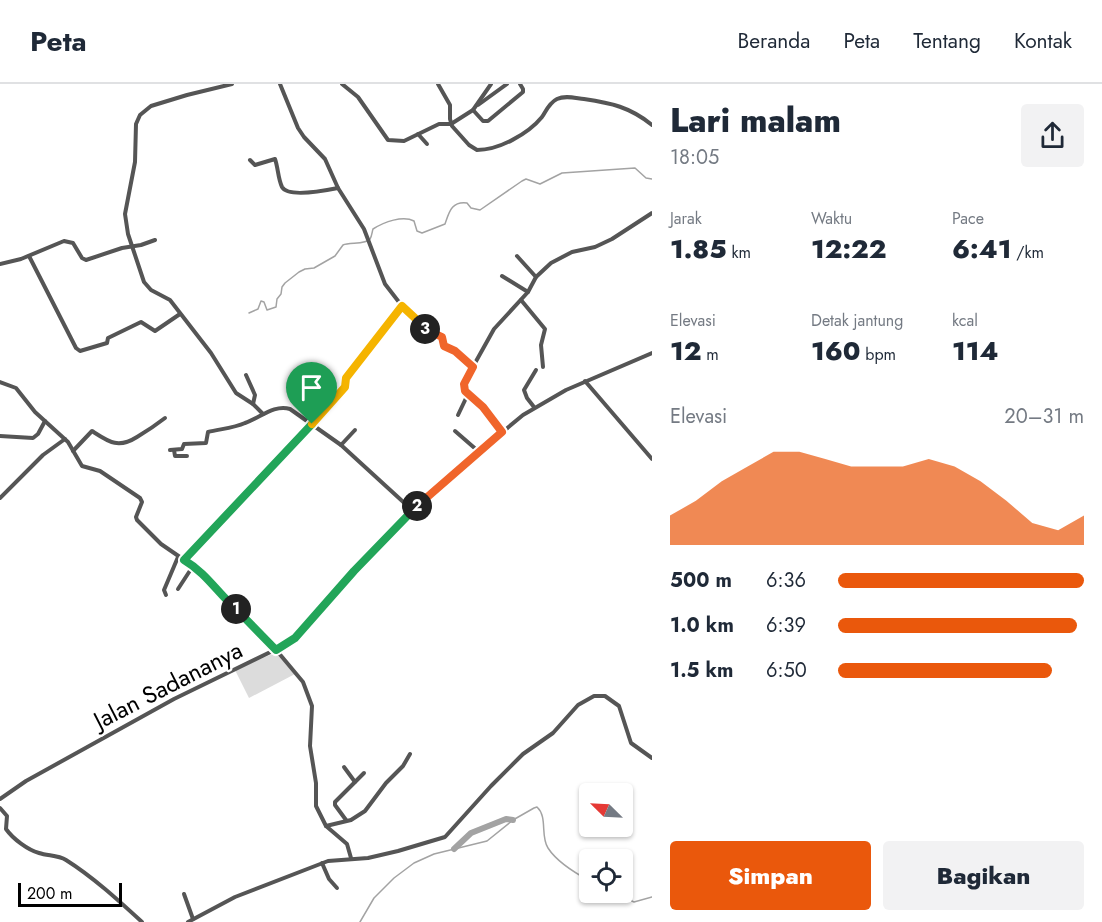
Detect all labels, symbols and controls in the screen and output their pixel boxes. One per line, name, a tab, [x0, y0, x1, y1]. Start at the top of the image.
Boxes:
text: Peta	[30, 21, 87, 62]
text: Beranda	[737, 26, 810, 56]
text: Peta	[843, 26, 880, 56]
text: Tentang	[913, 26, 981, 56]
text: Kontak	[1014, 26, 1072, 56]
text: Lari malam	[670, 97, 841, 144]
button: share	[1021, 104, 1084, 167]
text: 18:05	[670, 143, 719, 172]
text: Jarak	[670, 207, 702, 230]
text: Waktu	[811, 207, 852, 230]
text: Pace	[952, 207, 984, 230]
text: 1.85	[670, 230, 727, 268]
text: 12:22	[811, 230, 886, 268]
text: 6:41	[952, 230, 1011, 268]
text: km	[727, 241, 751, 264]
text: /km	[1011, 241, 1044, 264]
text: Elevasi	[670, 309, 716, 332]
text: Detak jantung	[811, 309, 903, 332]
text: kcal	[952, 309, 978, 332]
pin: 3	[410, 314, 440, 344]
text: 3	[420, 317, 430, 340]
text: 12	[670, 332, 701, 370]
text: 160	[811, 332, 861, 370]
text: 114	[952, 332, 998, 370]
text: m	[701, 343, 719, 366]
text: bpm	[861, 343, 896, 366]
pin	[286, 362, 337, 424]
icon: arrive	[295, 371, 328, 404]
text: Elevasi	[670, 402, 727, 431]
text: 20–31 m	[1004, 402, 1084, 431]
pin: 2	[402, 491, 432, 521]
text: 2	[412, 494, 422, 517]
text: 500 m	[670, 566, 732, 595]
text: 6:36	[766, 566, 806, 595]
pin: 1	[221, 594, 251, 624]
text: 1	[232, 597, 240, 620]
text: 1.0 km	[670, 611, 734, 640]
text: 6:39	[766, 611, 806, 640]
street label: Jalan Sadananya	[85, 632, 248, 739]
text: 1.5 km	[670, 656, 733, 685]
text: 6:50	[766, 656, 807, 685]
north arrow	[579, 783, 633, 837]
map controls	[579, 783, 633, 903]
button: Simpan	[670, 841, 871, 910]
button: Bagikan	[883, 841, 1084, 910]
button: locate	[579, 849, 633, 903]
scale bar	[18, 880, 122, 908]
text: 200 m	[27, 882, 73, 905]

